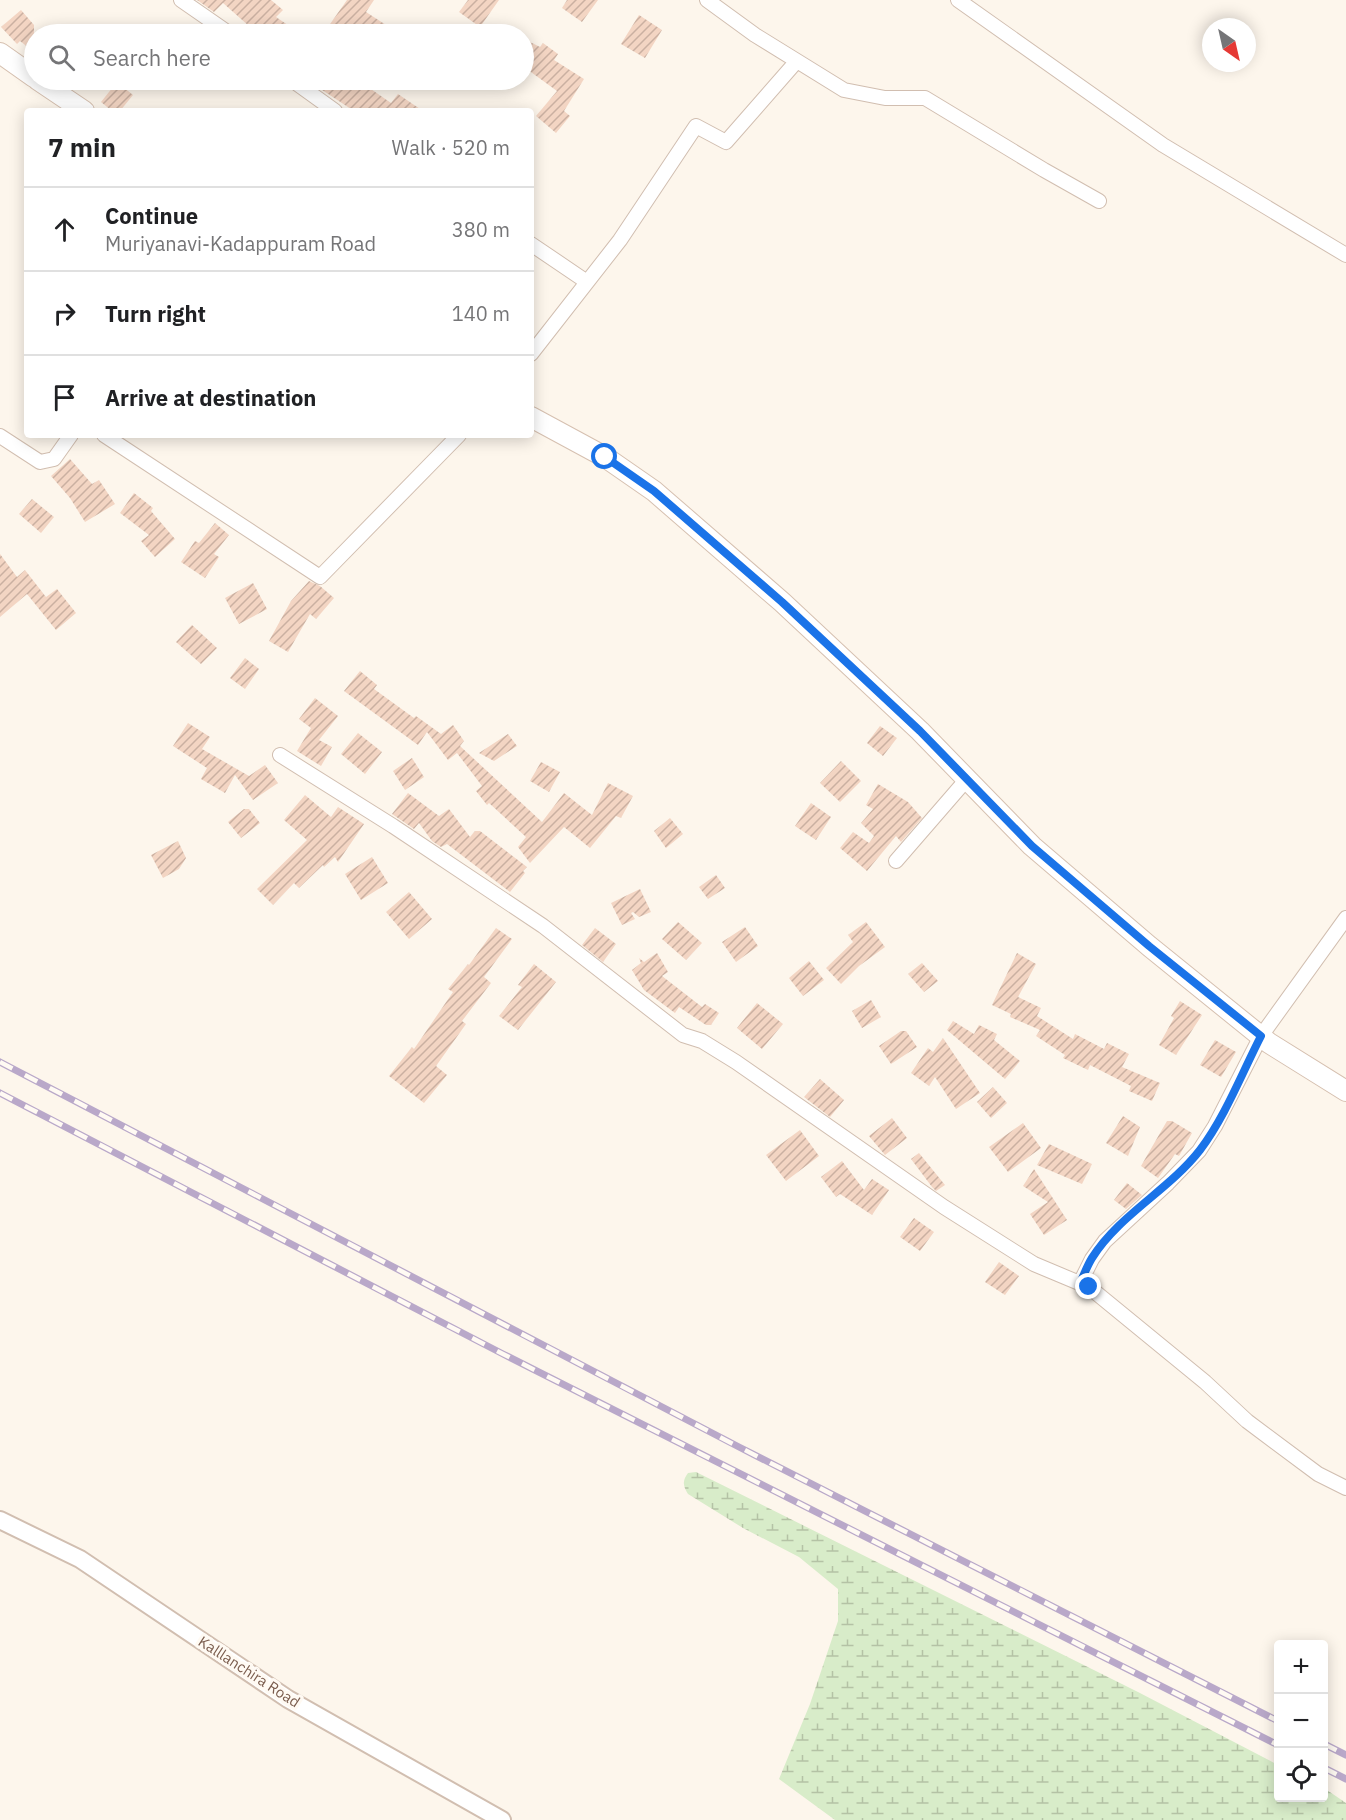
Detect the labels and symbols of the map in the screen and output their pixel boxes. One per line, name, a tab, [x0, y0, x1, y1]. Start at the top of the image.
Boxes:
north arrow	[1202, 18, 1256, 72]
route start	[591, 443, 617, 469]
route end	[1075, 1273, 1101, 1299]
street label: Kalllanchira Road	[195, 1632, 304, 1711]

